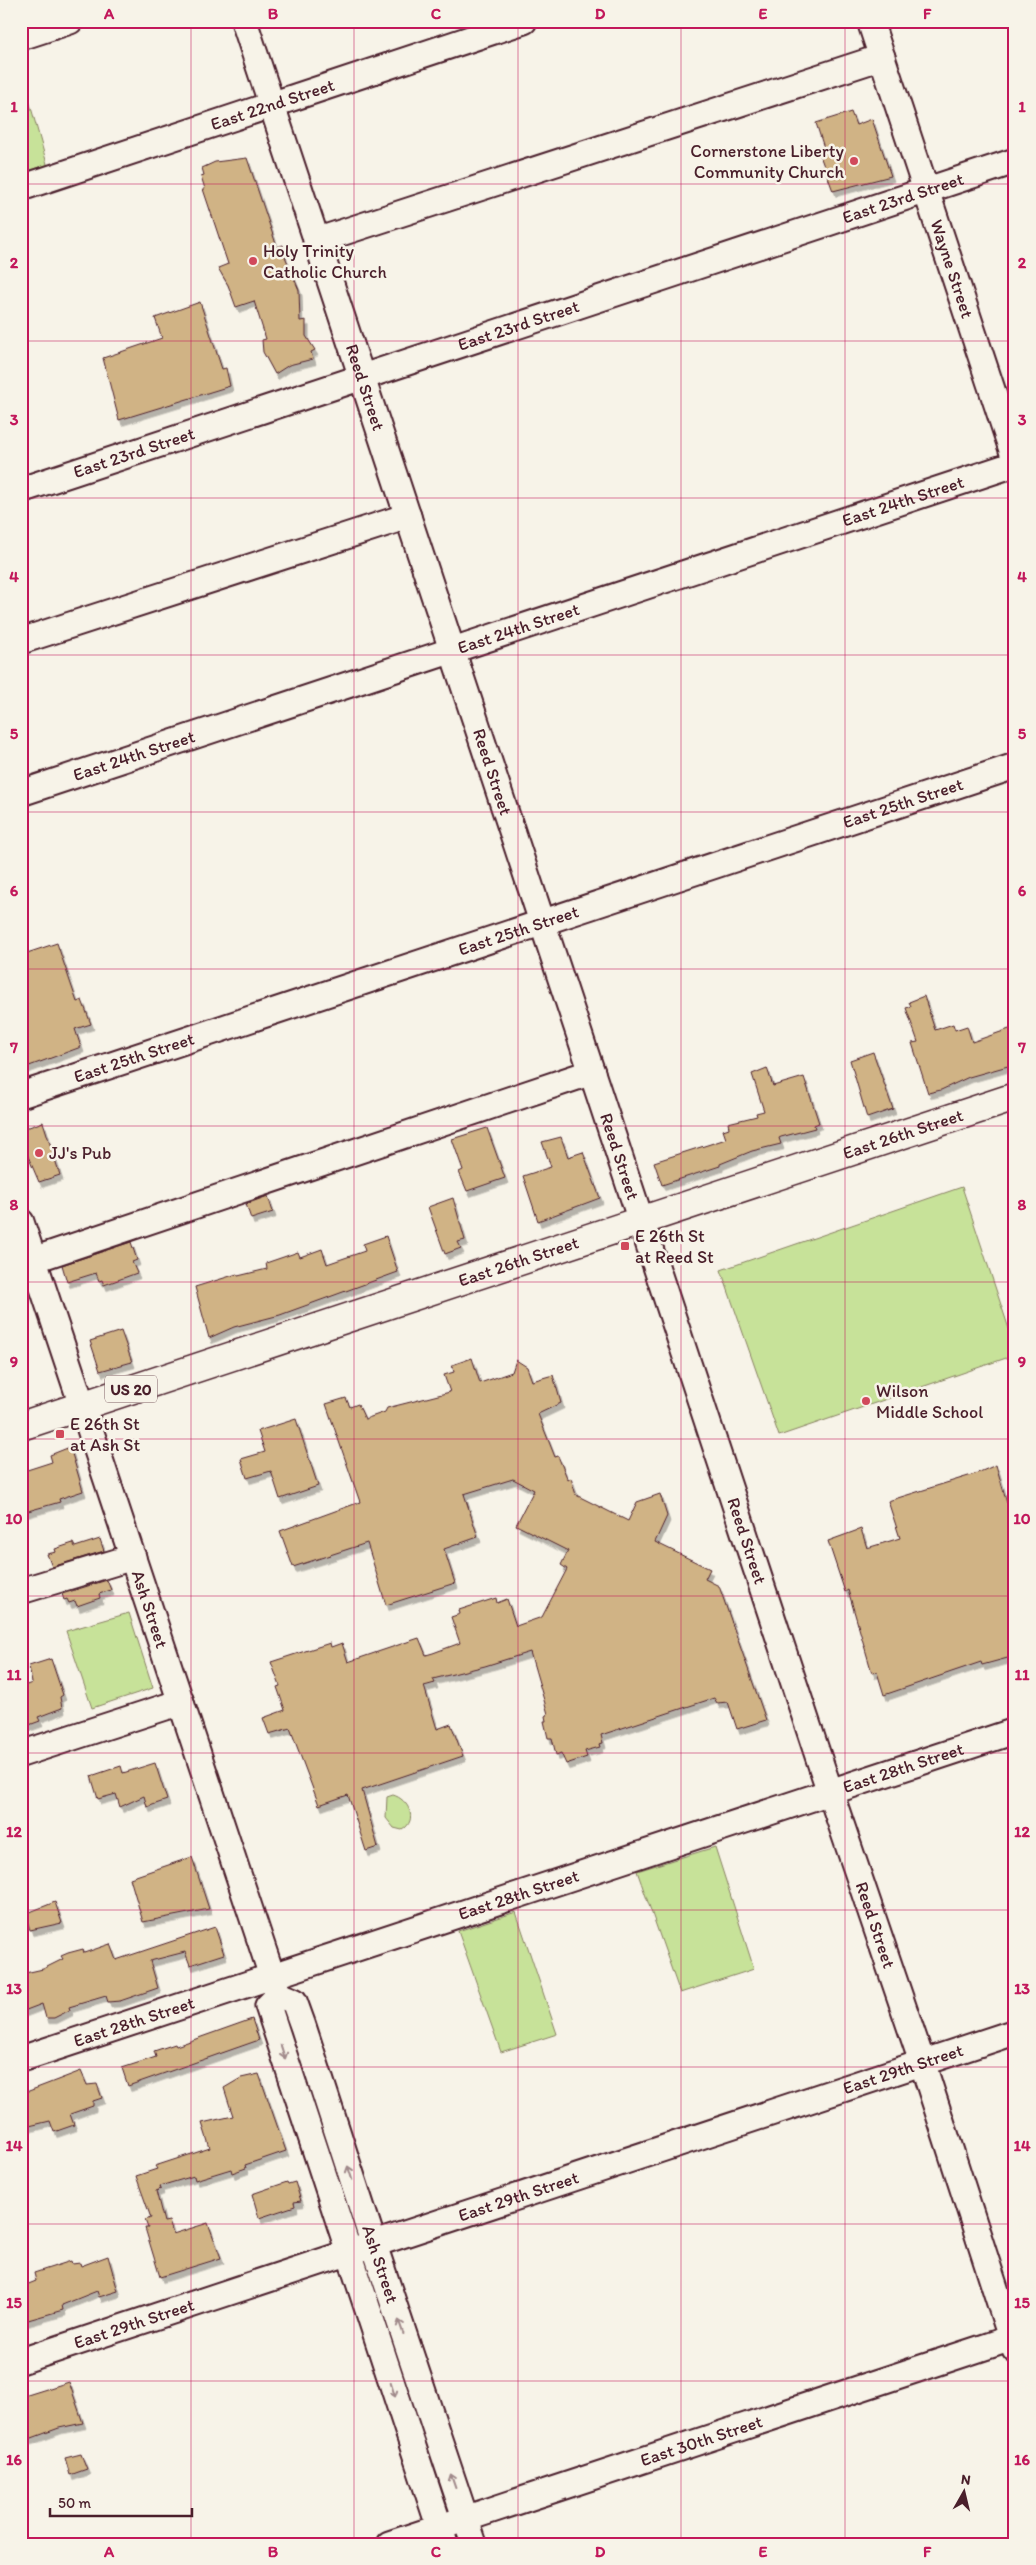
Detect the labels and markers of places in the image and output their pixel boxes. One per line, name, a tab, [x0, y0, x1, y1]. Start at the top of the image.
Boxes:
place label: Cornerstone Liberty Community Church	[690, 140, 845, 183]
marker: Cornerstone Liberty Community Church	[848, 155, 860, 167]
place label: Holy Trinity Catholic Church	[263, 240, 387, 283]
marker: Holy Trinity Catholic Church	[247, 255, 259, 267]
place label: JJ's Pub	[49, 1142, 111, 1164]
marker: JJ's Pub	[33, 1147, 45, 1159]
place label: E 26th St at Reed St	[635, 1225, 714, 1268]
marker: E 26th St at Reed St	[619, 1240, 631, 1252]
place label: Wilson Middle School	[876, 1380, 983, 1423]
marker: Wilson Middle School	[860, 1395, 872, 1407]
place label: E 26th St at Ash St	[70, 1413, 140, 1456]
marker: E 26th St at Ash St	[54, 1428, 66, 1440]

